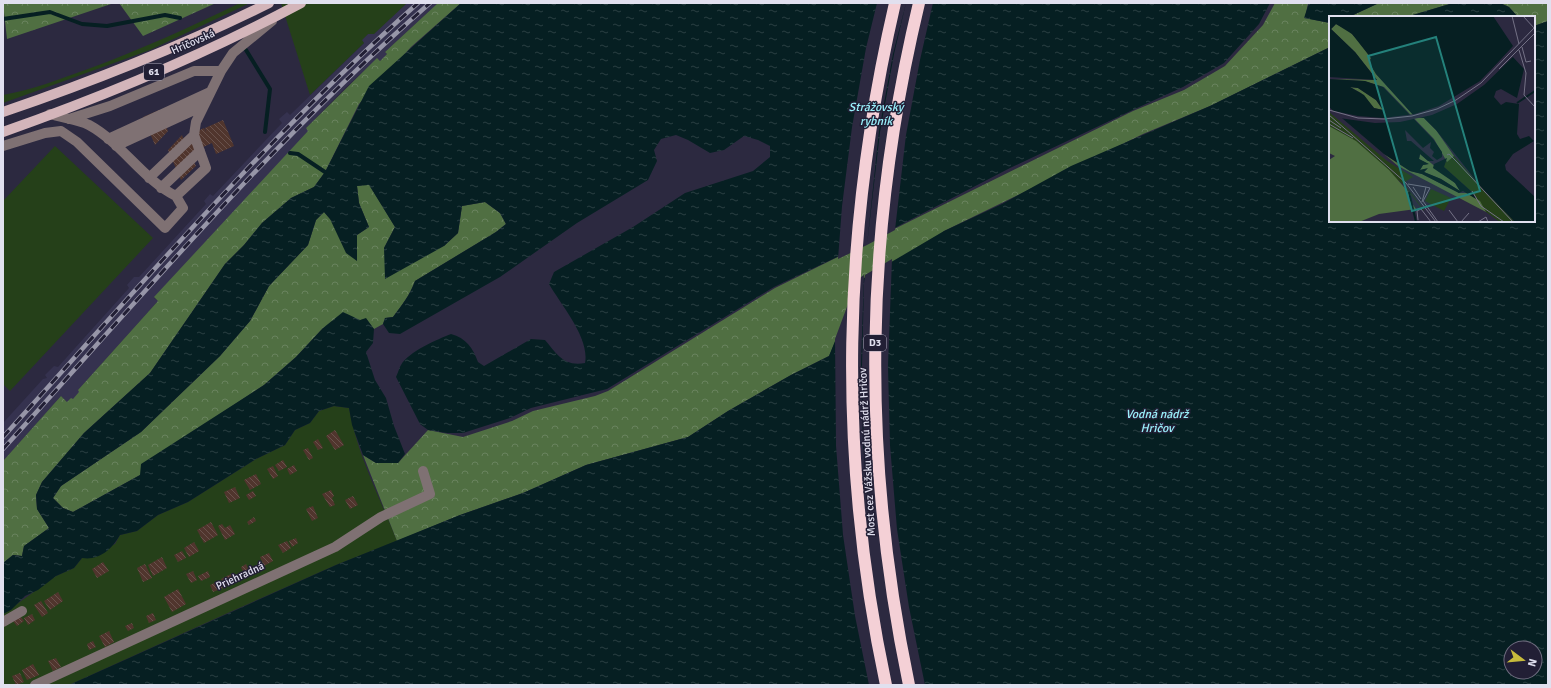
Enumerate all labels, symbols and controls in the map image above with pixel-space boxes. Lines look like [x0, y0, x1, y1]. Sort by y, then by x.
inset map [1329, 16, 1535, 222]
street label: Hričovská [169, 26, 217, 57]
road number: 61 [144, 64, 164, 80]
water label: Strážovský rybník [849, 100, 905, 129]
road number: D3 [864, 335, 886, 351]
street label: Most cez Vážsku vodnú nádrž Hričov [856, 367, 878, 537]
water label: Vodná nádrž Hričov [1126, 407, 1190, 436]
street label: Priehradná [214, 559, 267, 593]
north arrow [1503, 640, 1543, 680]
text: N [1525, 657, 1539, 668]

